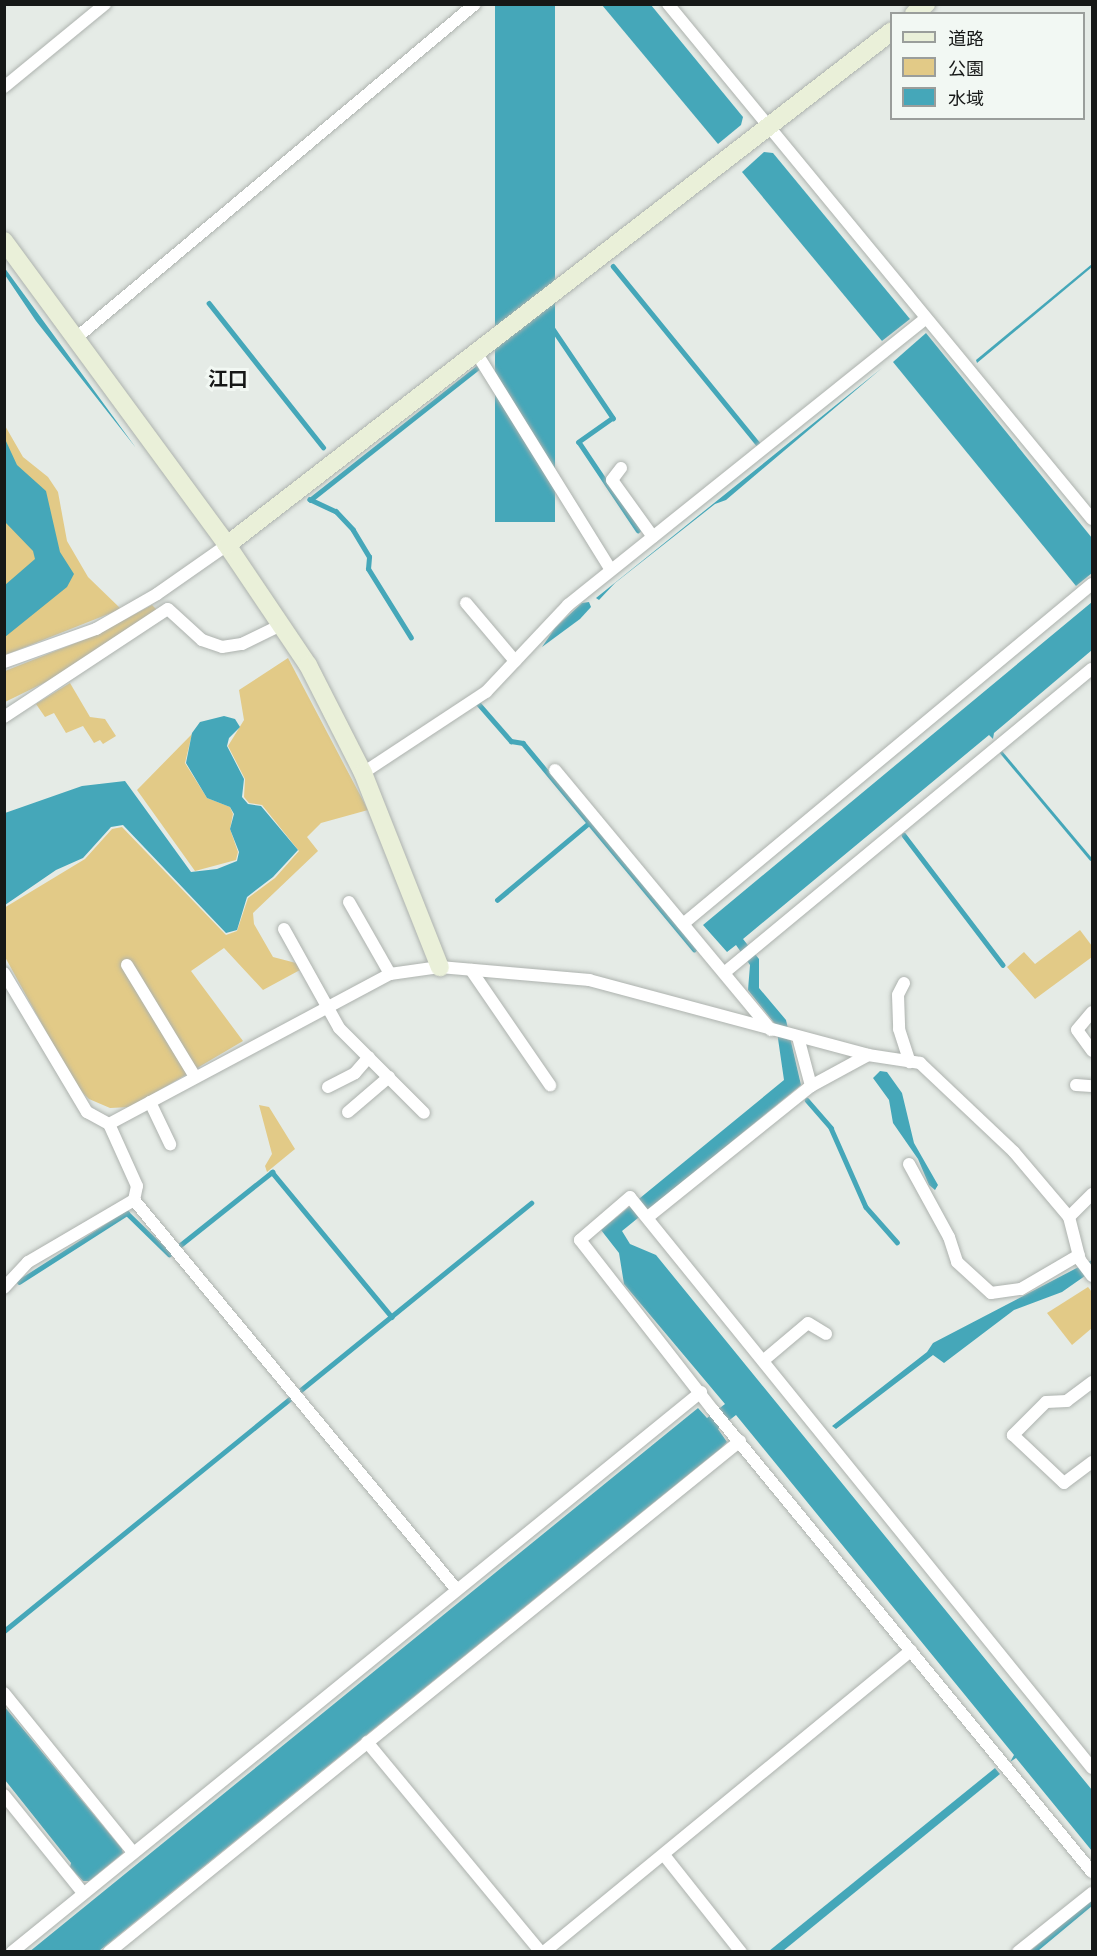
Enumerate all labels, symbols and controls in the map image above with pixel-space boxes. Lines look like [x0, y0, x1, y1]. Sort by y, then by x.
legend [890, 12, 1085, 120]
text: 道路 [948, 28, 984, 49]
text: 公園 [948, 58, 984, 79]
text: 水域 [948, 88, 984, 109]
district label: 江口 [208, 367, 248, 391]

